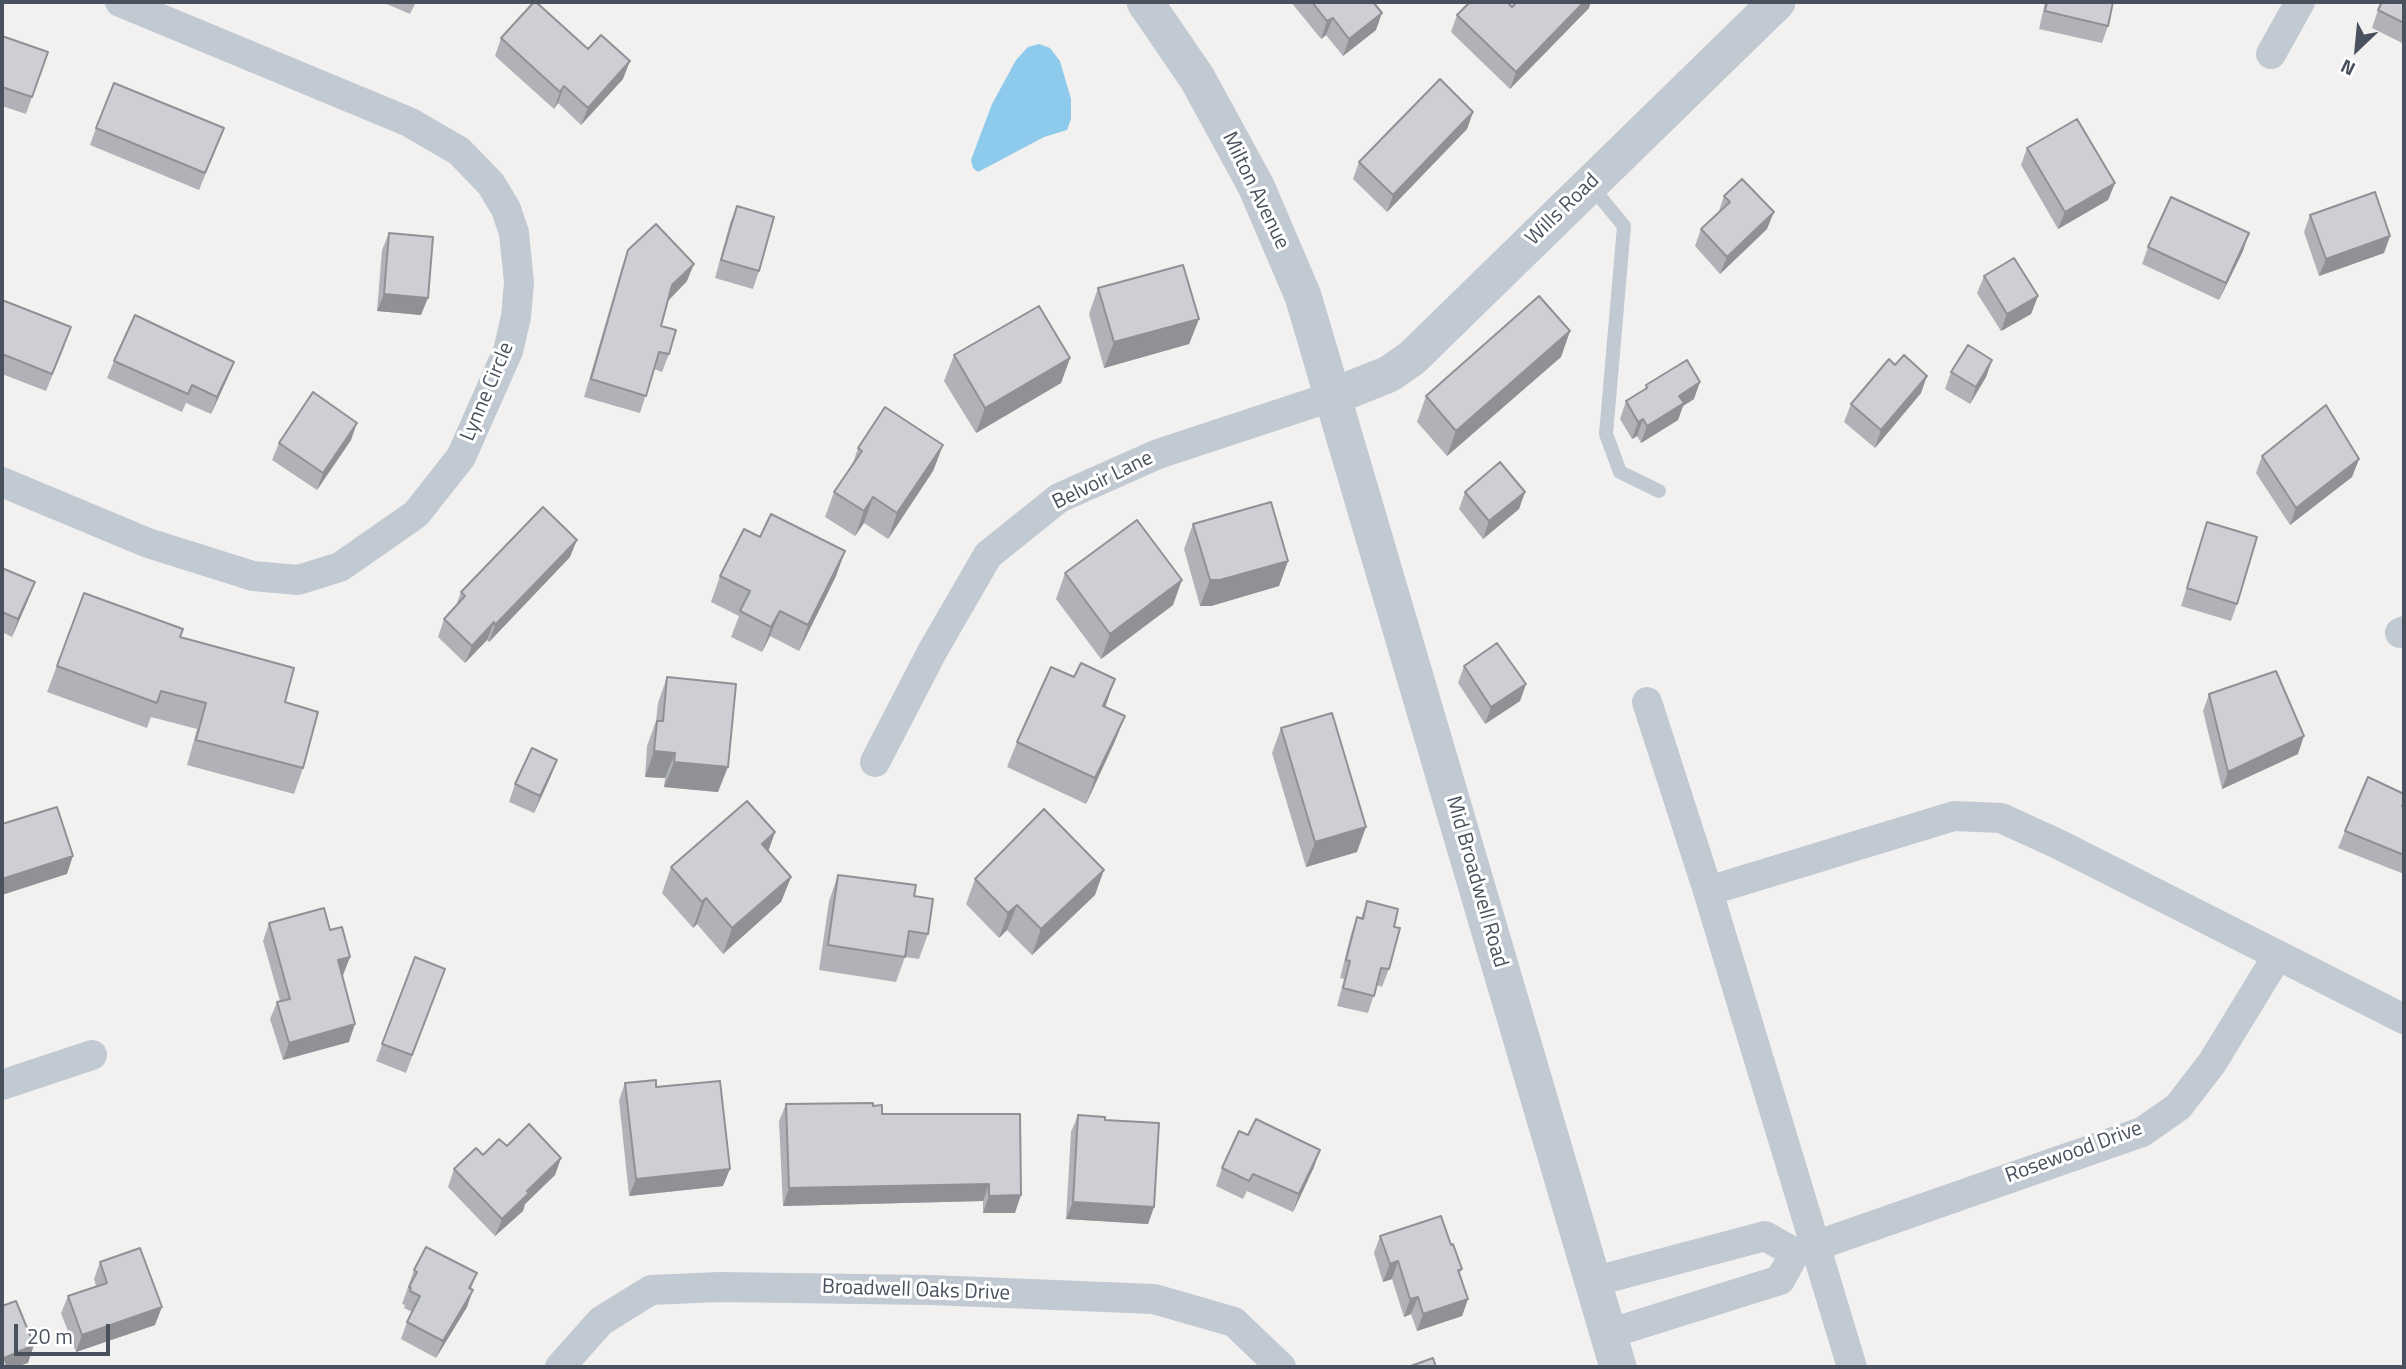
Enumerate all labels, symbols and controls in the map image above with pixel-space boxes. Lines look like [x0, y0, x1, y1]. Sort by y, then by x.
north arrow [2322, 14, 2392, 84]
text: N [2335, 52, 2360, 84]
street label: Milton Avenue [1216, 128, 1294, 254]
street label: Wills Road [1521, 169, 1605, 251]
street label: Lynne Circle [456, 339, 520, 445]
street label: Belvoir Lane [1049, 446, 1157, 516]
street label: Mid Broadwell Road [1439, 793, 1513, 971]
street label: Rosewood Drive [2002, 1117, 2146, 1189]
street label: Broadwell Oaks Drive [821, 1275, 1011, 1307]
scale bar [18, 1310, 114, 1354]
text: 20 m [27, 1320, 73, 1352]

